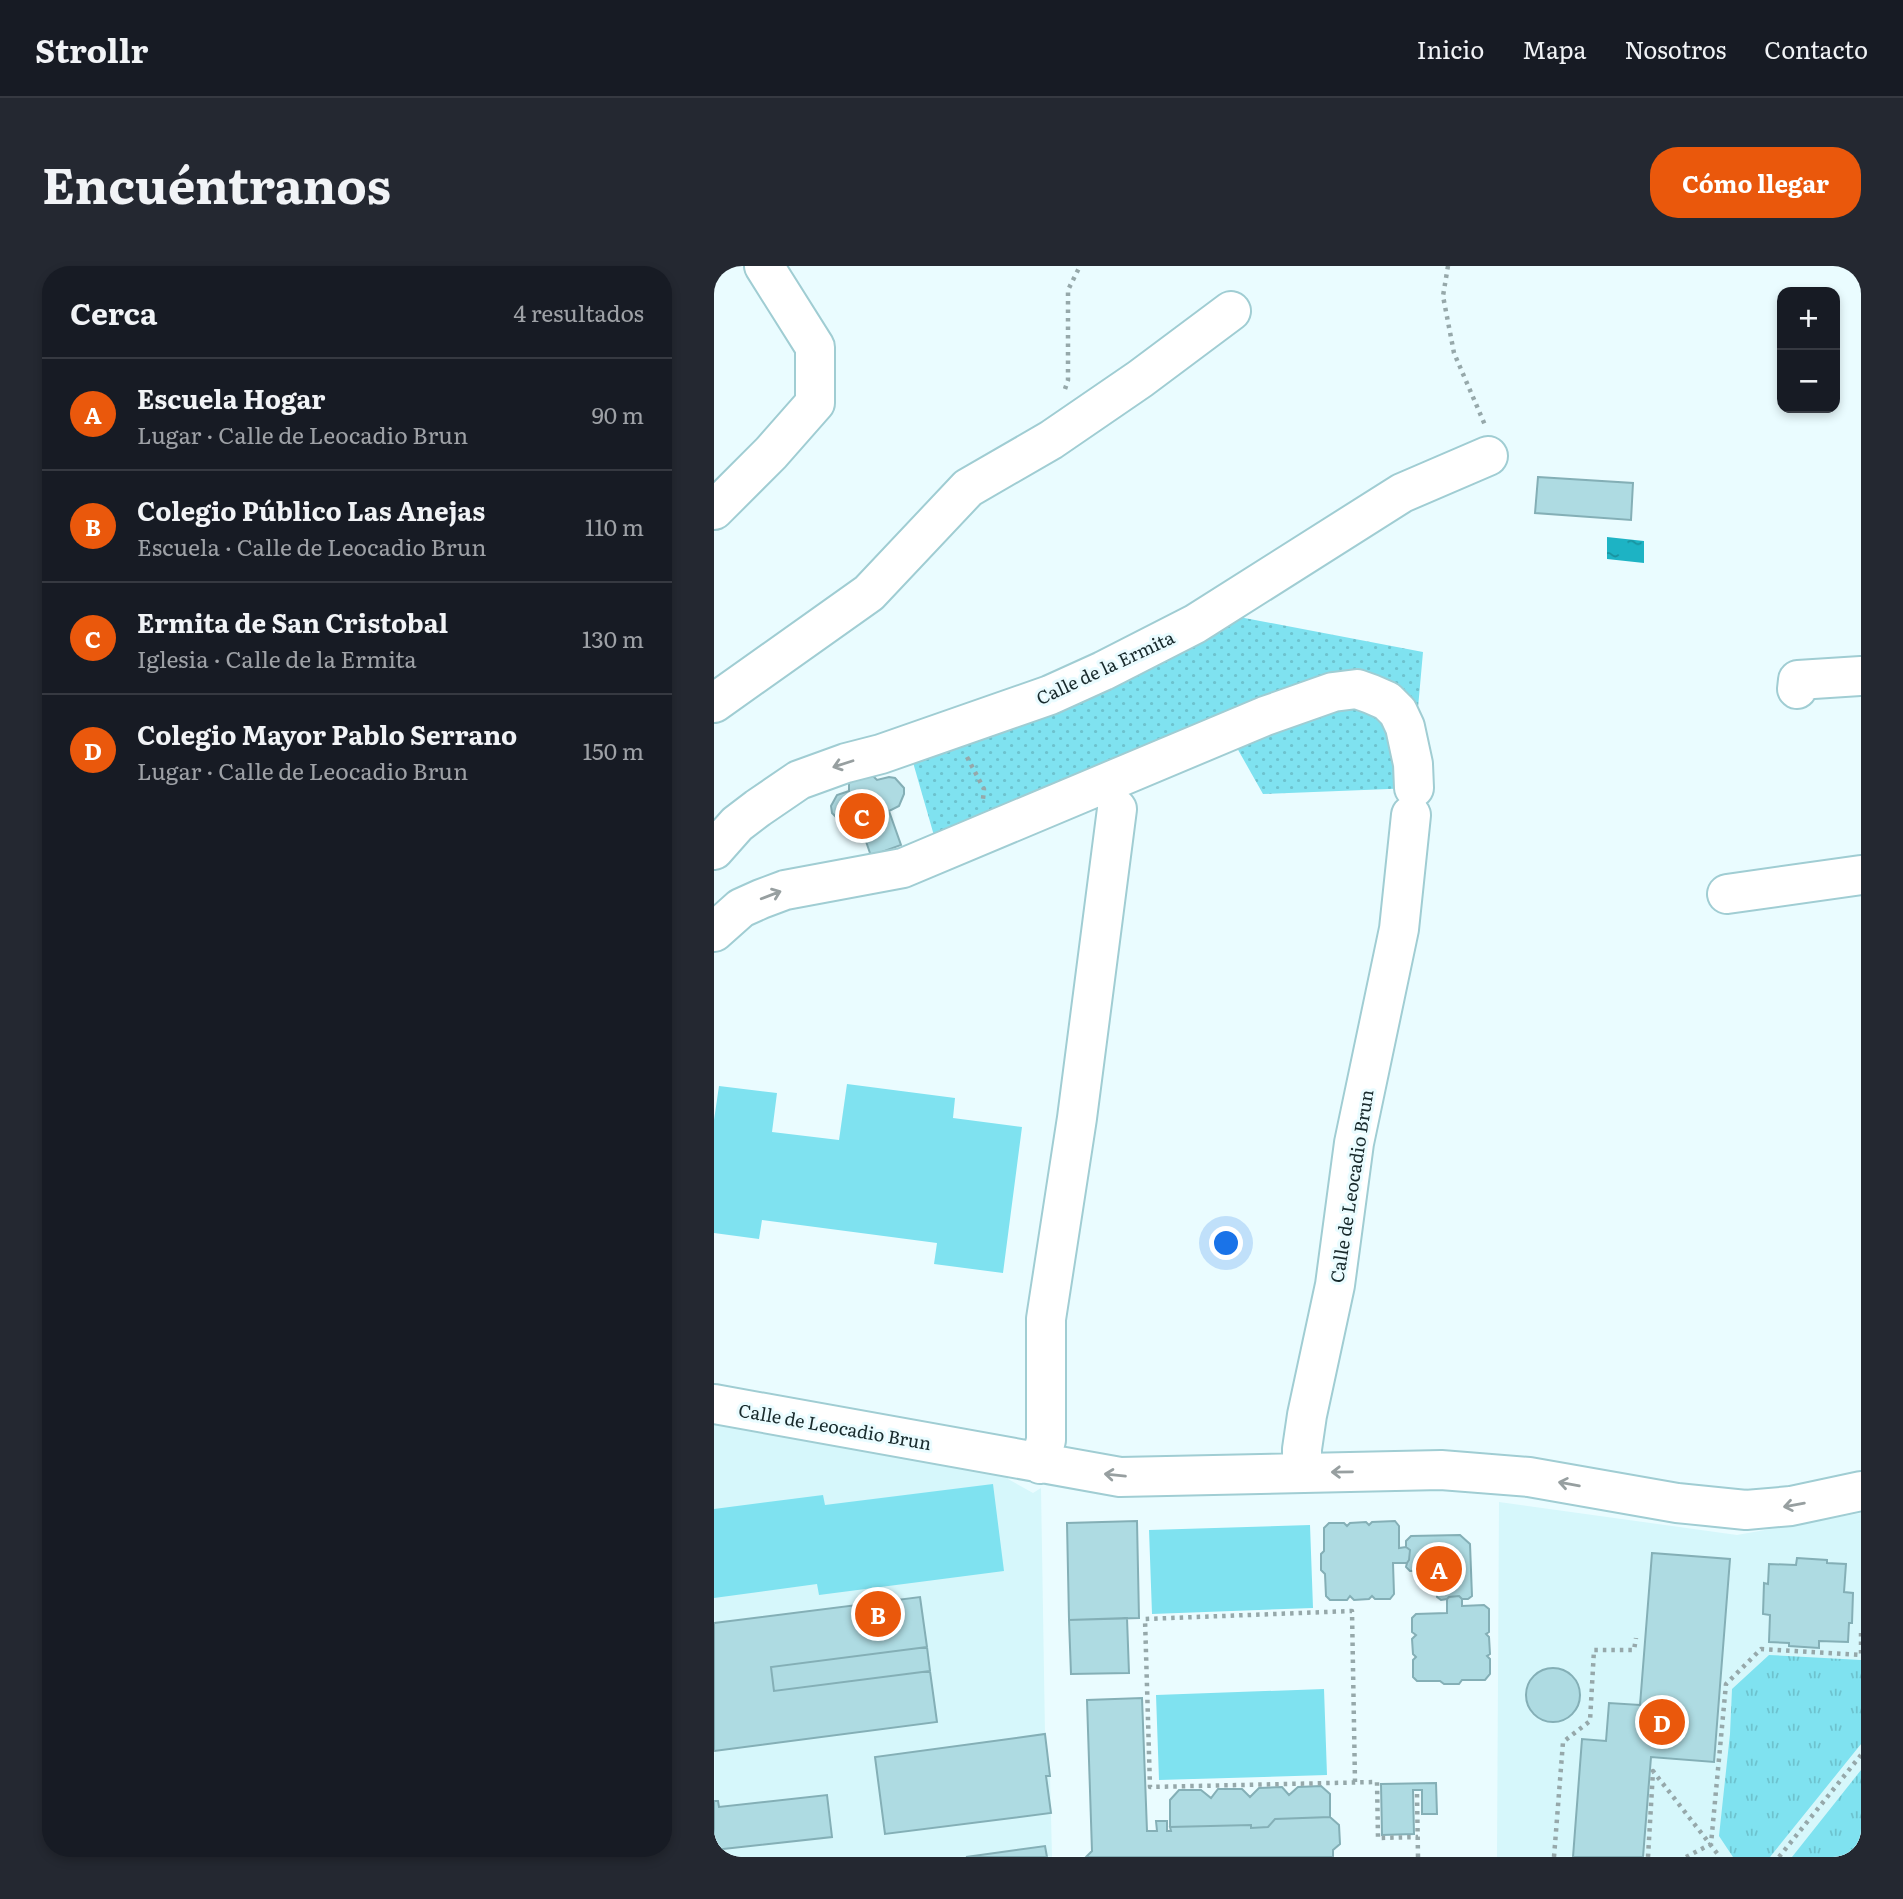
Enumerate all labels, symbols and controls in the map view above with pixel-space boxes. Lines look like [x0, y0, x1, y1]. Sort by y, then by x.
text: Strollr [35, 24, 149, 73]
text: Inicio [1417, 31, 1484, 66]
text: Mapa [1522, 31, 1586, 66]
text: Nosotros [1624, 31, 1726, 66]
text: Contacto [1764, 31, 1868, 66]
text: Encuéntranos [42, 146, 391, 219]
button: Cómo llegar [1650, 147, 1861, 218]
map controls [1777, 287, 1840, 413]
button: + [1777, 287, 1840, 350]
text: Cerca [70, 290, 157, 334]
text: 4 resultados [513, 295, 644, 329]
button: − [1777, 350, 1840, 413]
text: Escuela Hogar [137, 378, 325, 417]
text: A [84, 397, 102, 431]
text: 90 m [592, 397, 644, 431]
text: Lugar · Calle de Leocadio Brun [137, 417, 468, 451]
text: Colegio Público Las Anejas [137, 490, 485, 529]
text: B [85, 509, 101, 543]
text: 110 m [585, 509, 644, 543]
text: Escuela · Calle de Leocadio Brun [137, 529, 487, 563]
text: Ermita de San Cristobal [137, 602, 448, 641]
text: C [85, 621, 101, 655]
text: 130 m [582, 621, 644, 655]
street label: Calle de la Ermita [1031, 623, 1179, 711]
text: Iglesia · Calle de la Ermita [137, 641, 417, 675]
text: Colegio Mayor Pablo Serrano [137, 714, 517, 753]
text: D [84, 733, 102, 767]
text: 150 m [583, 733, 644, 767]
text: Lugar · Calle de Leocadio Brun [137, 753, 468, 787]
one-way arrow [832, 759, 854, 772]
pin: C [839, 790, 885, 842]
one-way arrow [759, 888, 781, 900]
street label: Calle de Leocadio Brun [1322, 1087, 1380, 1285]
your location [1209, 1226, 1243, 1260]
street label: Calle de Leocadio Brun [736, 1396, 934, 1456]
one-way arrow [1331, 1465, 1354, 1479]
one-way arrow [1104, 1469, 1127, 1482]
one-way arrow [1558, 1477, 1581, 1491]
one-way arrow [1783, 1499, 1806, 1512]
pin: A [1416, 1543, 1462, 1595]
pin: B [855, 1588, 901, 1640]
pin: D [1639, 1696, 1685, 1748]

